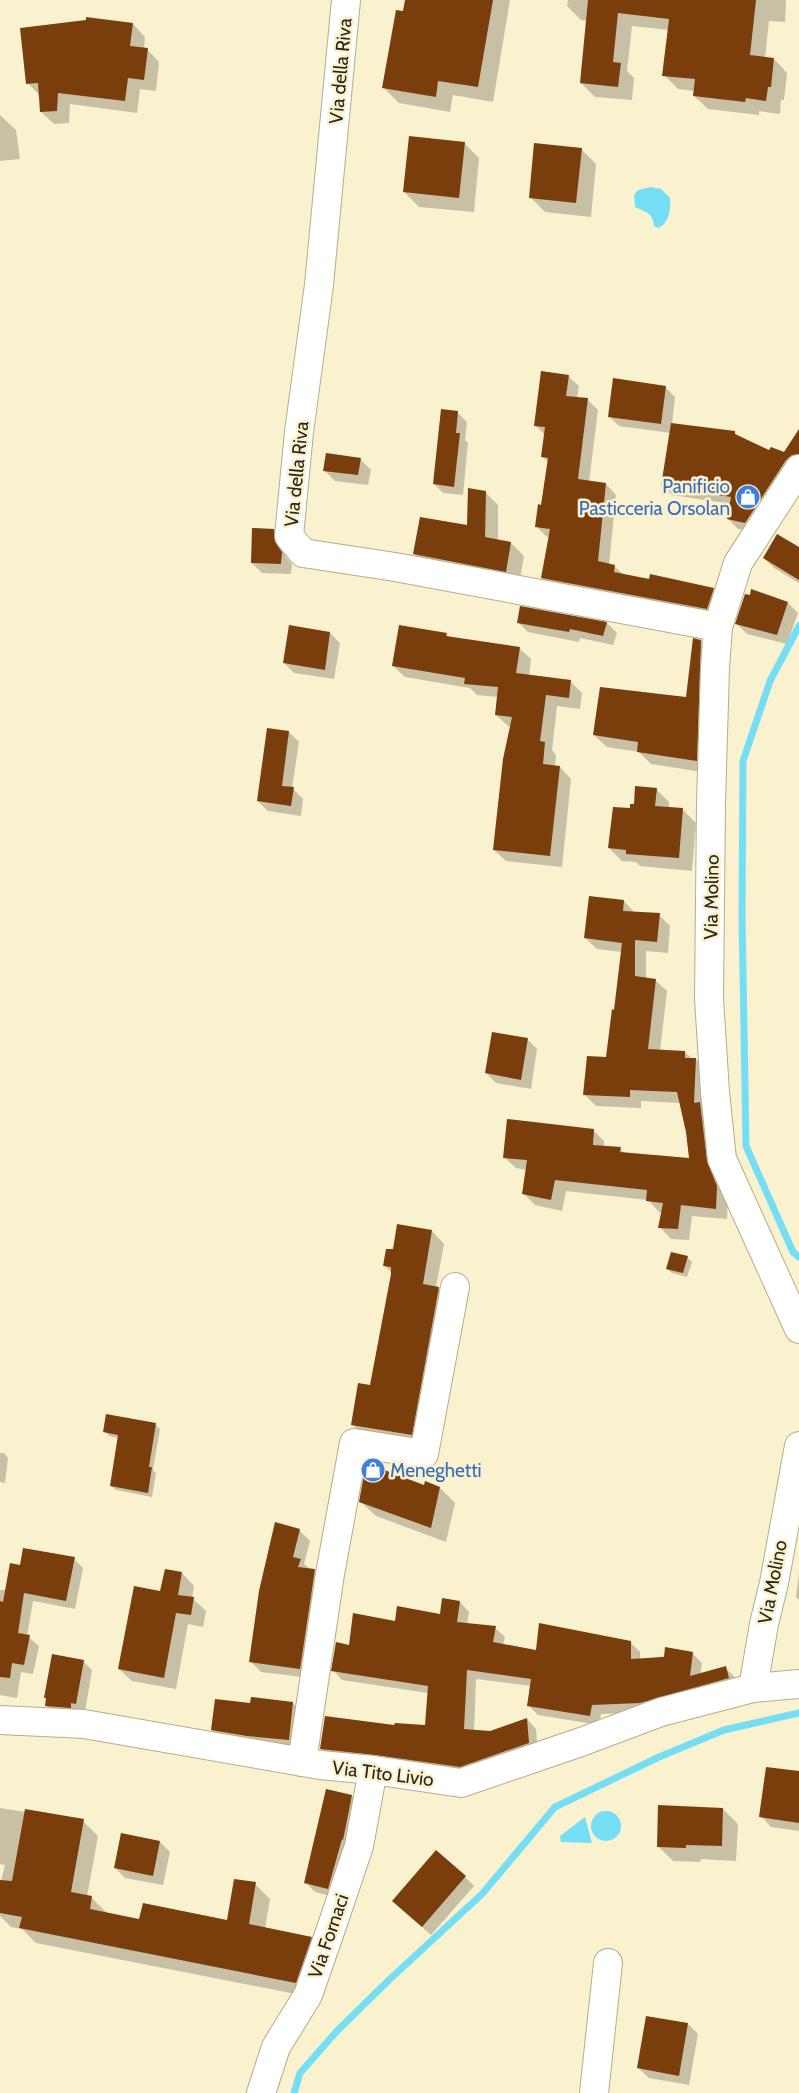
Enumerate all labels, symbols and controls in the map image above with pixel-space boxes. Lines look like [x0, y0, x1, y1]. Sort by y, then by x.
street label: Via della Riva [324, 17, 357, 125]
street label: Via della Riva [280, 420, 313, 528]
place label: Panificio Pasticceria Orsolan [579, 475, 730, 520]
shop icon: Panificio Pasticceria Orsolan [735, 484, 761, 510]
street label: Via Molino [699, 854, 724, 940]
shop icon: Meneghetti [360, 1457, 386, 1483]
place label: Meneghetti [390, 1459, 482, 1482]
street label: Via Molino [753, 1538, 792, 1626]
street label: Via Tito Livio [331, 1756, 435, 1791]
street label: Via Fornaci [303, 1891, 354, 1981]

